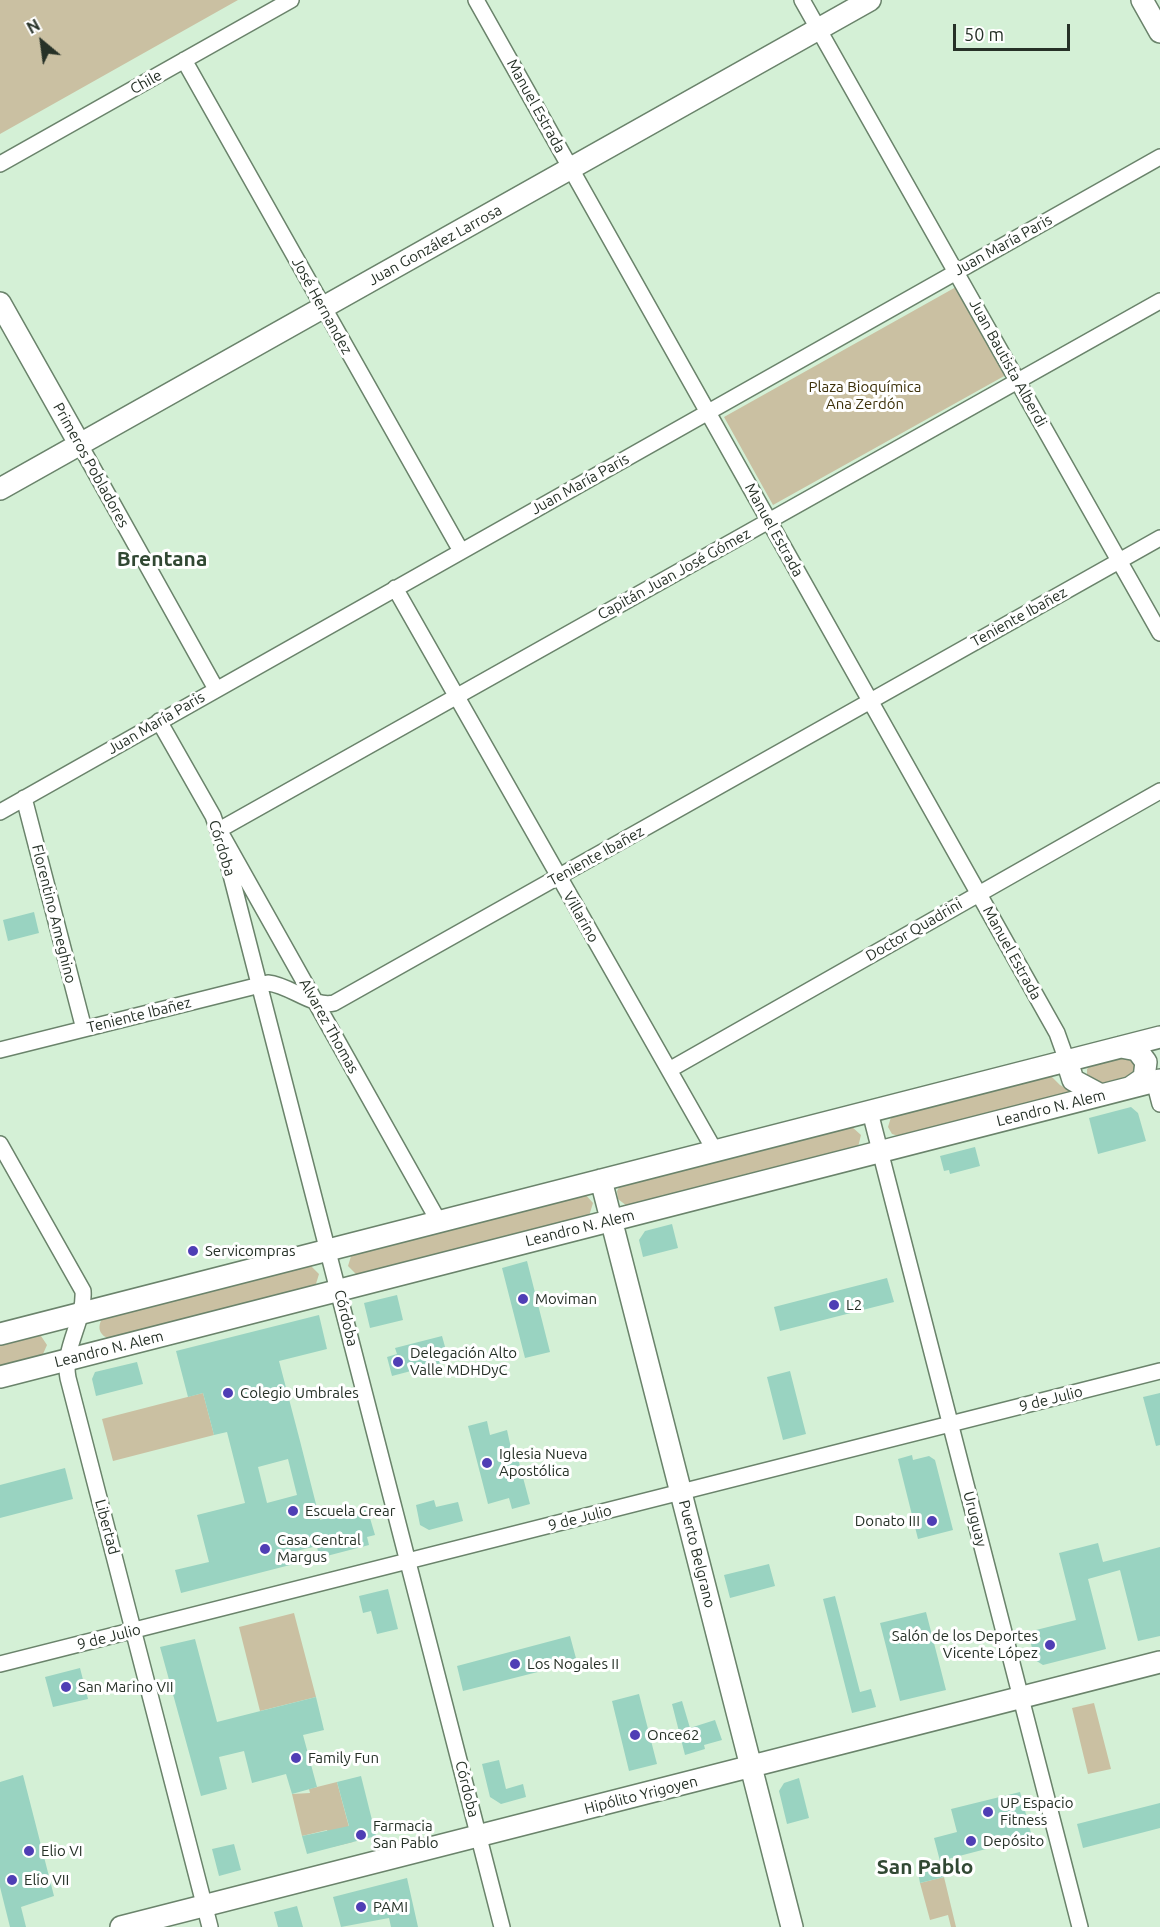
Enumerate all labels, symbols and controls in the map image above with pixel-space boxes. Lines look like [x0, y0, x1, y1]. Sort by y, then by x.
north arrow [12, 12, 72, 72]
scale bar [956, 12, 1073, 50]
text: N [24, 15, 43, 37]
text: 50 m [964, 24, 1004, 44]
street label: Manuel Estrada [503, 56, 569, 156]
street label: Chile [127, 66, 165, 98]
street label: Juan González Larrosa [365, 201, 505, 289]
street label: Juan María Paris [951, 211, 1055, 279]
street label: José Hernandez [288, 255, 356, 357]
street label: Juan Bautista Alberdi [965, 296, 1051, 430]
park label: Plaza Bioquímica Ana Zerdón [809, 378, 921, 413]
street label: Primeros Pobladores [49, 399, 133, 531]
street label: Juan María Paris [528, 450, 632, 518]
street label: Manuel Estrada [741, 480, 807, 580]
street label: Capitán Juan José Gómez [595, 524, 753, 624]
district label: Brentana [117, 546, 207, 572]
street label: Teniente Ibañez [968, 583, 1070, 651]
street label: Juan María Paris [104, 688, 208, 758]
street label: Córdoba [205, 818, 239, 878]
street label: Teniente Ibañez [545, 822, 647, 890]
street label: Florentino Ameghino [28, 843, 80, 985]
street label: Villarino [559, 888, 603, 946]
street label: Doctor Quadrini [863, 895, 965, 965]
street label: Manuel Estrada [979, 903, 1045, 1003]
street label: Alvarez Thomas [295, 975, 363, 1077]
street label: Teniente Ibañez [85, 993, 193, 1037]
street label: Leandro N. Alem [995, 1086, 1107, 1130]
street label: Leandro N. Alem [524, 1206, 636, 1250]
place label: Servicompras [205, 1242, 295, 1260]
marker: Servicompras [186, 1244, 200, 1258]
street label: Córdoba [330, 1288, 362, 1348]
place label: Moviman [535, 1290, 597, 1308]
marker: Moviman [516, 1292, 530, 1306]
place label: L2 [846, 1296, 862, 1314]
marker: L2 [827, 1298, 841, 1312]
street label: Leandro N. Alem [53, 1327, 165, 1371]
place label: Delegación Alto Valle MDHDyC [410, 1344, 517, 1379]
marker: Delegación Alto Valle MDHDyC [391, 1355, 405, 1369]
street label: 9 de Julio [1017, 1382, 1085, 1416]
place label: Colegio Umbrales [240, 1384, 359, 1402]
marker: Colegio Umbrales [221, 1386, 235, 1400]
place label: Iglesia Nueva Apostólica [499, 1445, 588, 1480]
marker: Iglesia Nueva Apostólica [480, 1456, 494, 1470]
street label: Uruguay [959, 1489, 991, 1549]
street label: Libertad [91, 1497, 123, 1557]
street label: Puerto Belgrano [675, 1498, 719, 1610]
street label: 9 de Julio [546, 1501, 614, 1535]
place label: Escuela Crear [305, 1502, 395, 1520]
marker: Escuela Crear [286, 1504, 300, 1518]
place label: Donato III [855, 1512, 920, 1530]
marker: Donato III [925, 1514, 939, 1528]
place label: Casa Central Margus [277, 1531, 361, 1566]
marker: Casa Central Margus [258, 1542, 272, 1556]
street label: 9 de Julio [75, 1620, 143, 1654]
place label: Salón de los Deportes Vicente López [892, 1627, 1038, 1662]
marker: Salón de los Deportes Vicente López [1043, 1638, 1057, 1652]
place label: Los Nogales II [527, 1655, 619, 1673]
marker: Los Nogales II [508, 1657, 522, 1671]
place label: San Marino VII [78, 1678, 174, 1696]
marker: San Marino VII [59, 1680, 73, 1694]
place label: Once62 [647, 1726, 699, 1744]
marker: Once62 [628, 1728, 642, 1742]
place label: Family Fun [308, 1749, 379, 1767]
marker: Family Fun [289, 1751, 303, 1765]
street label: Córdoba [451, 1759, 483, 1819]
street label: Hipólito Yrigoyen [582, 1772, 700, 1818]
place label: UP Espacio Fitness [1000, 1794, 1073, 1829]
marker: UP Espacio Fitness [981, 1805, 995, 1819]
place label: Farmacia San Pablo [373, 1817, 439, 1852]
marker: Farmacia San Pablo [354, 1828, 368, 1842]
place label: Depósito [983, 1832, 1044, 1850]
marker: Depósito [964, 1834, 978, 1848]
place label: Elio VI [41, 1842, 83, 1860]
marker: Elio VI [22, 1844, 36, 1858]
district label: San Pablo [877, 1854, 973, 1880]
place label: Elio VII [24, 1871, 69, 1889]
marker: Elio VII [5, 1873, 19, 1887]
place label: PAMI [373, 1898, 408, 1916]
marker: PAMI [354, 1900, 368, 1914]

